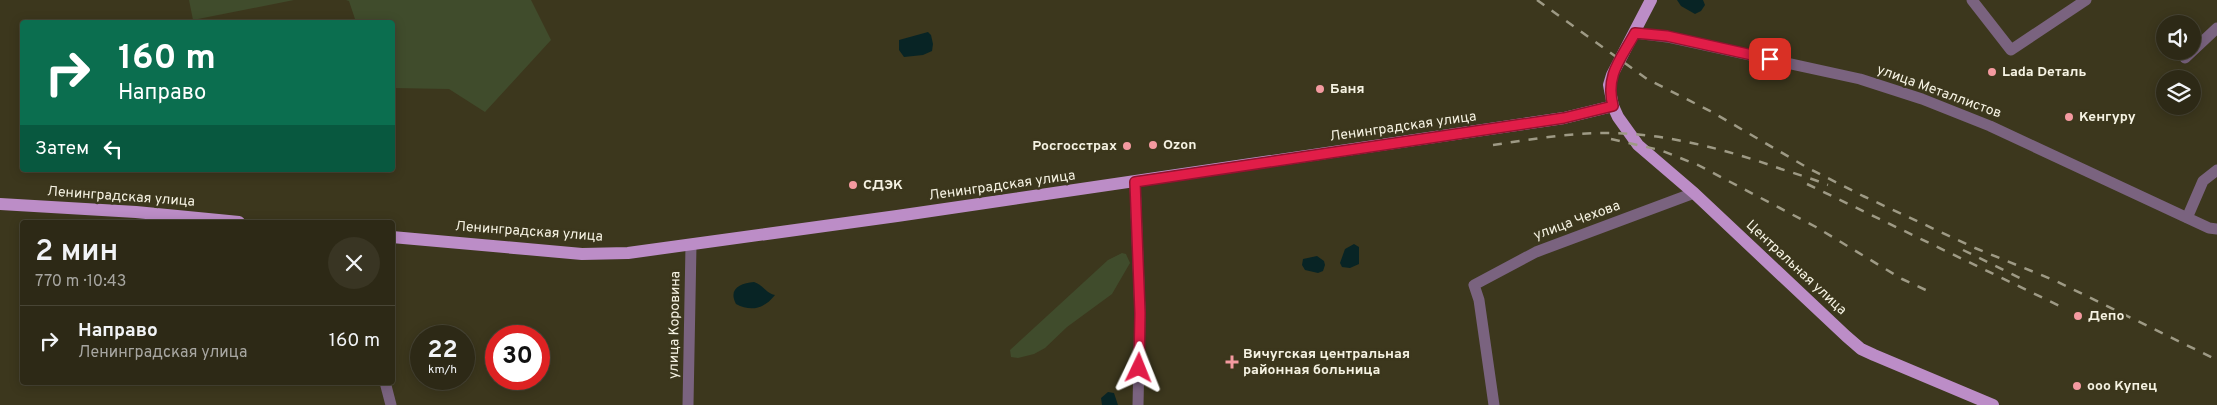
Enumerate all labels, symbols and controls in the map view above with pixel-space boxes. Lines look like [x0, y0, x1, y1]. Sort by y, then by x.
map controls [2156, 15, 2201, 115]
button: sound [2156, 15, 2201, 60]
text: 160 m [118, 37, 216, 81]
pin [1749, 38, 1791, 80]
icon: right [35, 40, 100, 105]
icon: arrive [1756, 45, 1784, 73]
street label: улица Металлистов [1874, 62, 2004, 122]
place label: Lada Dеталь [2002, 64, 2086, 81]
marker: Lada Dеталь [1986, 66, 1998, 78]
button: layers [2156, 70, 2201, 115]
text: Направо [118, 80, 206, 107]
place label: Баня [1330, 81, 1365, 98]
marker: Баня [1314, 83, 1326, 95]
street label: Ленинградская улица [1328, 108, 1478, 146]
place label: Кенгуру [2079, 109, 2136, 126]
marker: Кенгуру [2063, 111, 2075, 123]
icon: left [99, 135, 127, 163]
text: Затем [35, 137, 89, 161]
place label: Ozon [1163, 137, 1196, 154]
place label: Росгосстрах [1032, 138, 1117, 155]
marker: Ozon [1147, 139, 1159, 151]
marker: Росгосстрах [1121, 140, 1133, 152]
street label: Ленинградская улица [927, 167, 1077, 205]
place label: СДЭК [863, 177, 903, 194]
marker: СДЭК [847, 179, 859, 191]
street label: Ленинградская улица [47, 183, 195, 211]
street label: улица Чехова [1531, 197, 1623, 245]
street label: Центральная улица [1742, 217, 1850, 319]
street label: Ленинградская улица [455, 218, 603, 246]
text: 2 мин [35, 234, 118, 271]
button: close [328, 237, 380, 289]
street label: улица Коровина [666, 271, 684, 379]
text: 770 m · 10:43 [35, 272, 126, 292]
place label: Депо [2088, 308, 2125, 325]
marker: Депо [2072, 310, 2084, 322]
text: Направо [78, 319, 158, 343]
speed limit sign: 30 [485, 325, 550, 390]
icon: right [35, 327, 63, 355]
text: 160 m [329, 329, 380, 353]
text: 22 [427, 335, 458, 367]
position arrow [1112, 341, 1164, 393]
text: Ленинградская улица [78, 343, 247, 363]
place label: Вичугская центральная районная больница [1243, 346, 1410, 379]
marker: Вичугская центральная районная больница [1225, 355, 1239, 369]
text: km/h [428, 362, 457, 378]
place label: ооо Купец [2087, 378, 2157, 395]
marker: ооо Купец [2071, 380, 2083, 392]

